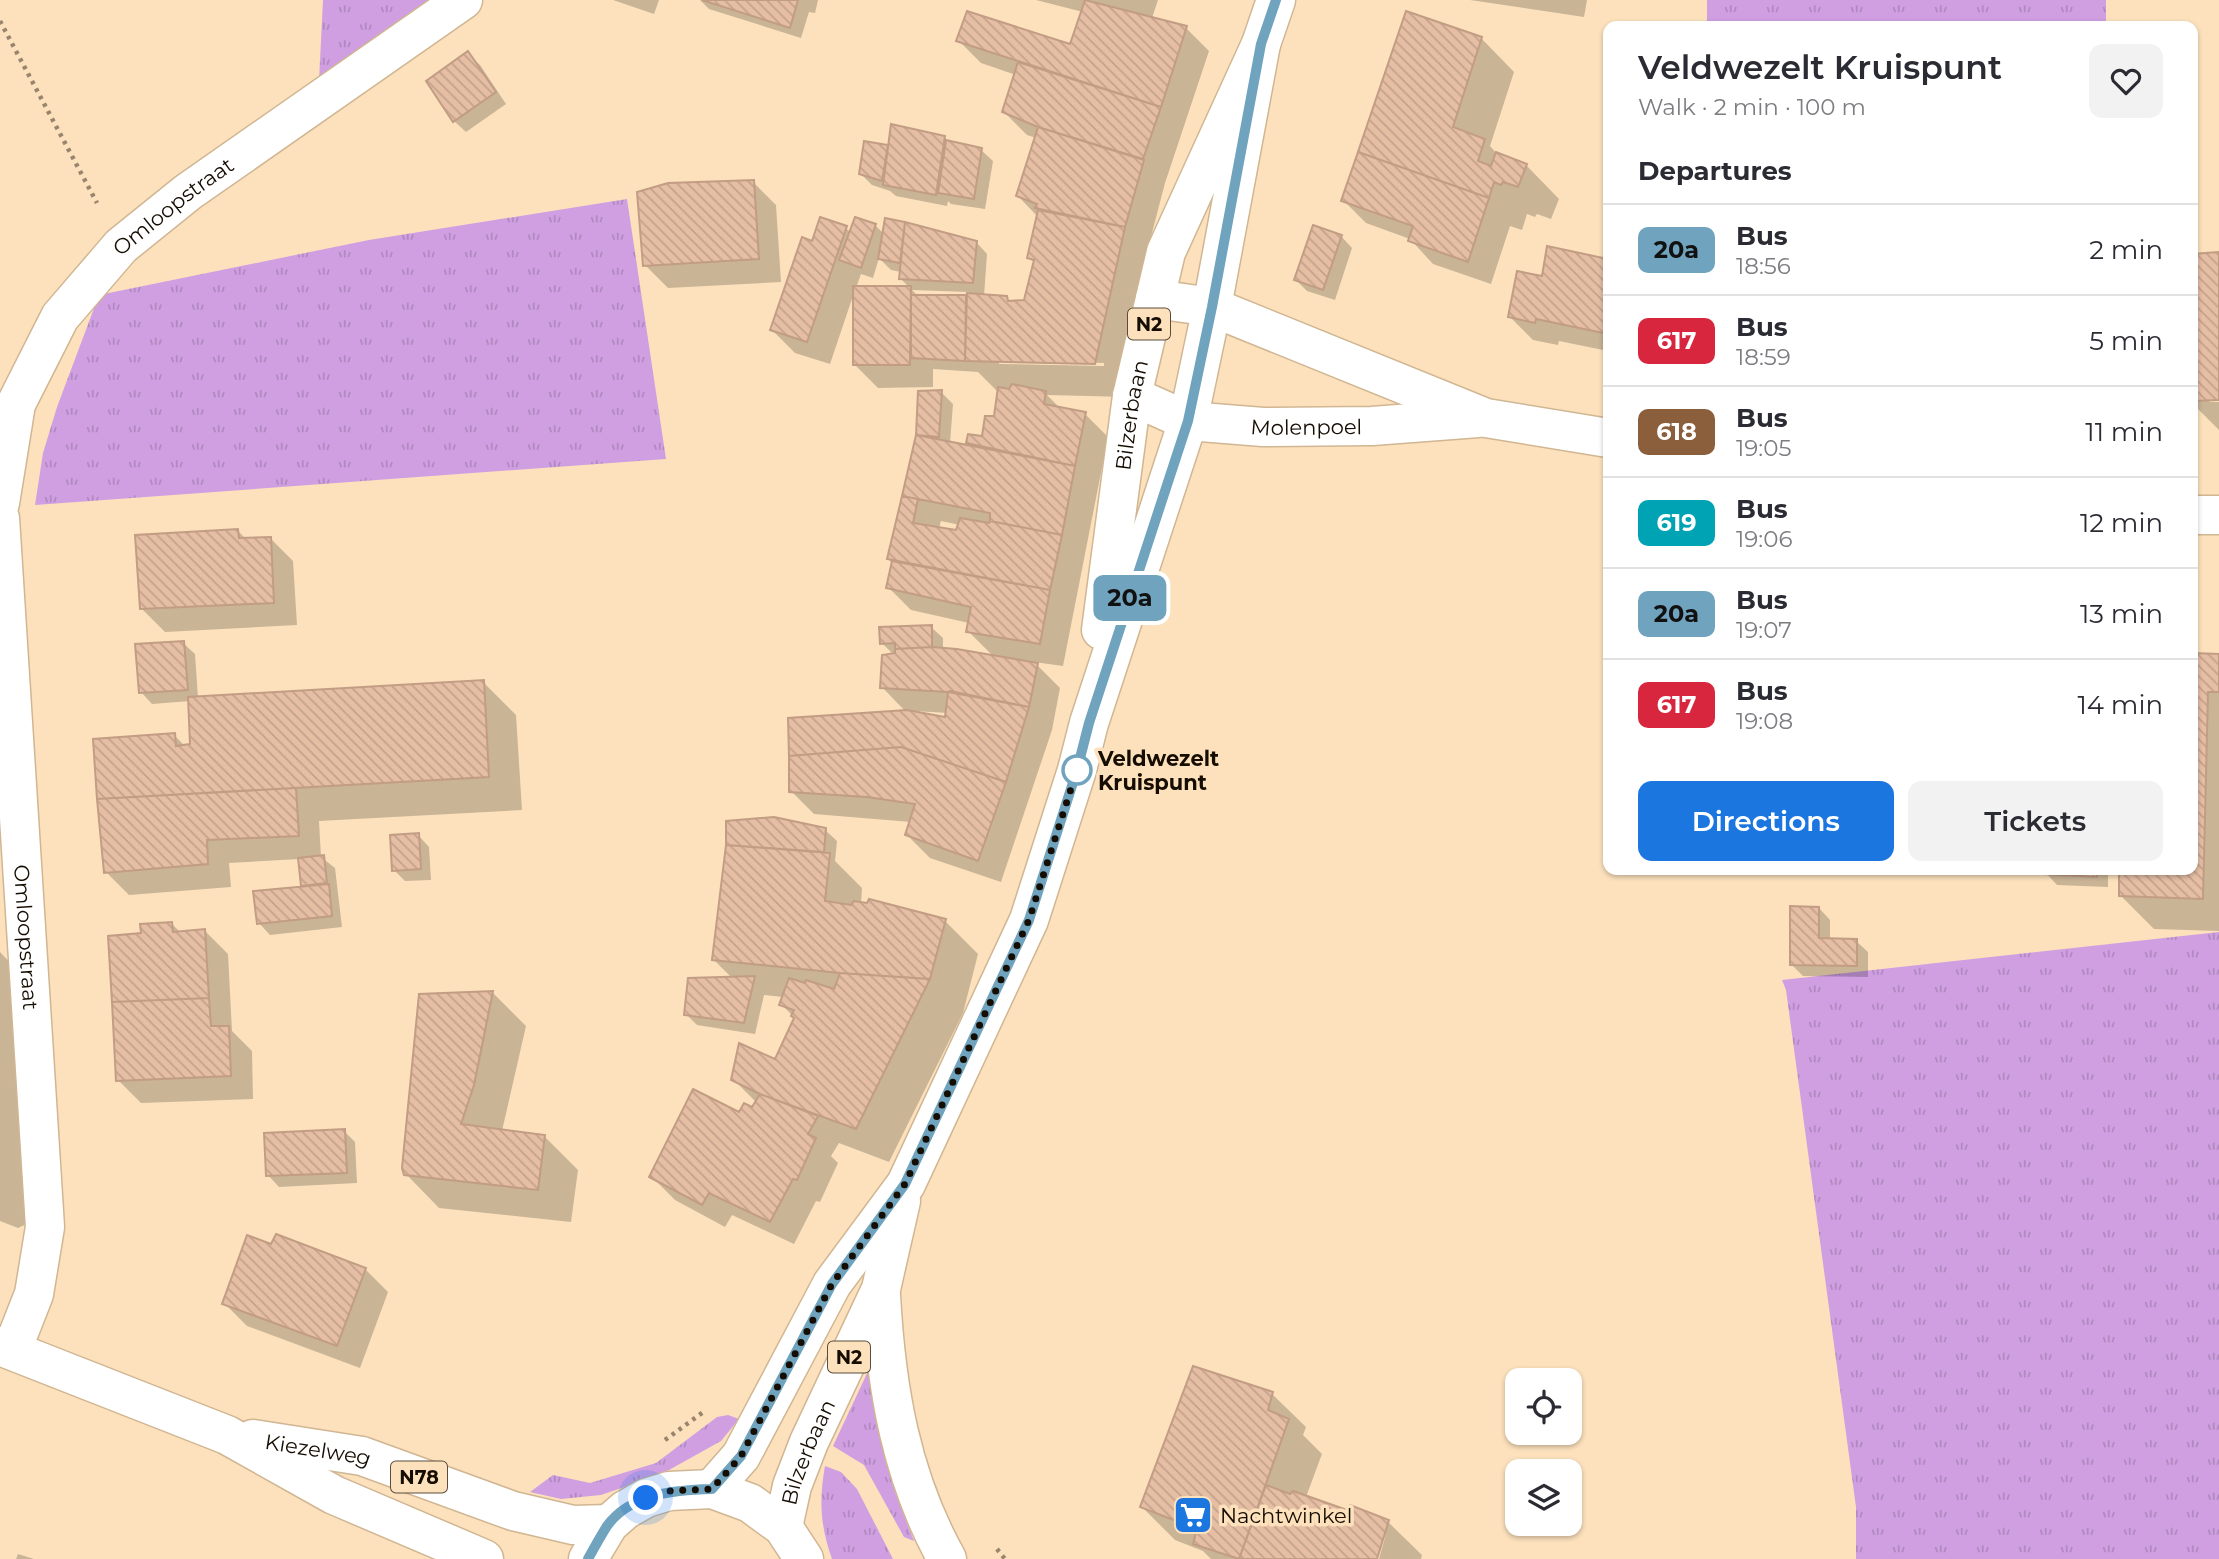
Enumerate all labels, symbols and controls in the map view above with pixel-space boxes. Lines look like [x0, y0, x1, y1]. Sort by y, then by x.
button: heart [2089, 44, 2163, 118]
text: Veldwezelt Kruispunt [1638, 47, 2002, 87]
text: Walk · 2 min · 100 m [1638, 93, 1866, 121]
street label: Omloopstraat [107, 152, 238, 260]
text: Departures [1638, 155, 1792, 187]
text: Bus [1736, 220, 1788, 252]
text: 2 min [2089, 234, 2163, 266]
text: 20a [1654, 235, 1699, 264]
text: 18:56 [1736, 252, 1791, 280]
road number: N2 [1128, 308, 1170, 340]
text: Bus [1736, 311, 1788, 343]
text: 5 min [2089, 325, 2163, 357]
text: 617 [1657, 326, 1696, 355]
text: 18:59 [1736, 343, 1791, 371]
street label: Bilzerbaan [1110, 357, 1153, 472]
text: Bus [1736, 402, 1788, 434]
street label: Molenpoel [1250, 414, 1362, 440]
text: 11 min [2085, 416, 2163, 448]
text: 618 [1656, 417, 1697, 446]
text: 19:05 [1736, 434, 1791, 462]
text: Bus [1736, 493, 1788, 525]
text: 12 min [2080, 507, 2163, 539]
text: 619 [1657, 508, 1696, 537]
text: 19:06 [1736, 525, 1792, 553]
line badge: 20a [1090, 575, 1170, 621]
text: 20a [1107, 583, 1153, 612]
text: Bus [1736, 584, 1788, 616]
text: 13 min [2080, 598, 2163, 630]
text: 20a [1654, 599, 1699, 628]
text: 19:07 [1736, 616, 1792, 644]
text: Bus [1736, 675, 1788, 707]
text: 14 min [2077, 689, 2163, 721]
text: 617 [1657, 690, 1696, 719]
text: 19:08 [1736, 707, 1793, 735]
place label: Veldwezelt Kruispunt [1097, 746, 1219, 795]
marker: Veldwezelt Kruispunt [1062, 755, 1092, 785]
button: Directions [1638, 781, 1894, 861]
button: Tickets [1908, 781, 2163, 861]
street label: Omloopstraat [10, 864, 44, 1011]
road number: N2 [828, 1342, 870, 1372]
map controls [1505, 1368, 1582, 1536]
button: locate [1505, 1368, 1582, 1445]
street label: Bilzerbaan [776, 1395, 840, 1507]
street label: Kiezelweg [263, 1429, 375, 1471]
button: layers [1505, 1459, 1582, 1536]
road number: N78 [391, 1462, 447, 1492]
your location [628, 1480, 663, 1515]
supermarket icon: Nachtwinkel [1172, 1494, 1214, 1536]
place label: Nachtwinkel [1220, 1503, 1352, 1528]

